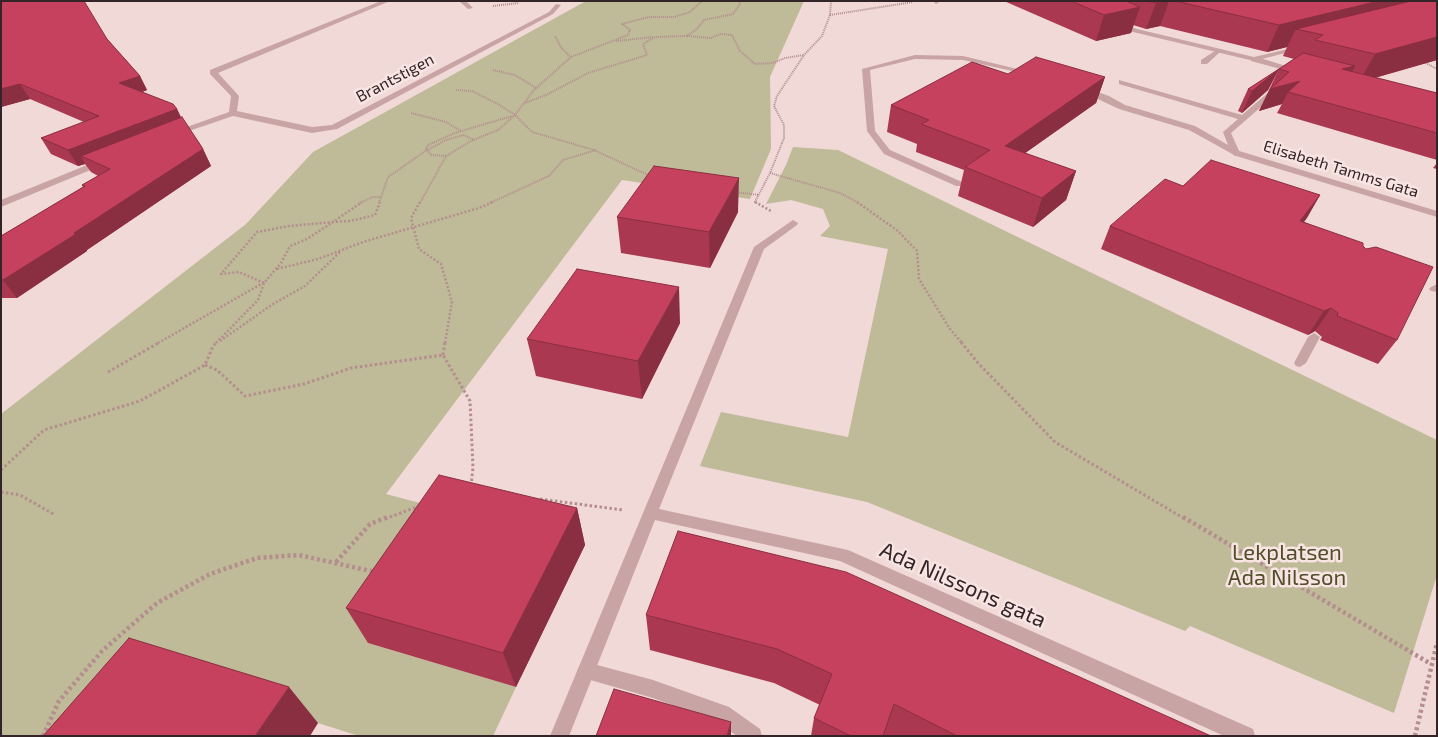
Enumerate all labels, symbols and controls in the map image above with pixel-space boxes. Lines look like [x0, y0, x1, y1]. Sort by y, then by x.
street label: Brantstigen [353, 49, 437, 107]
street label: Elisabeth Tamms Gata [1261, 136, 1421, 202]
street label: Ada Nilssons gata [876, 536, 1050, 634]
park label: Lekplatsen Ada Nilsson [1228, 540, 1346, 592]

